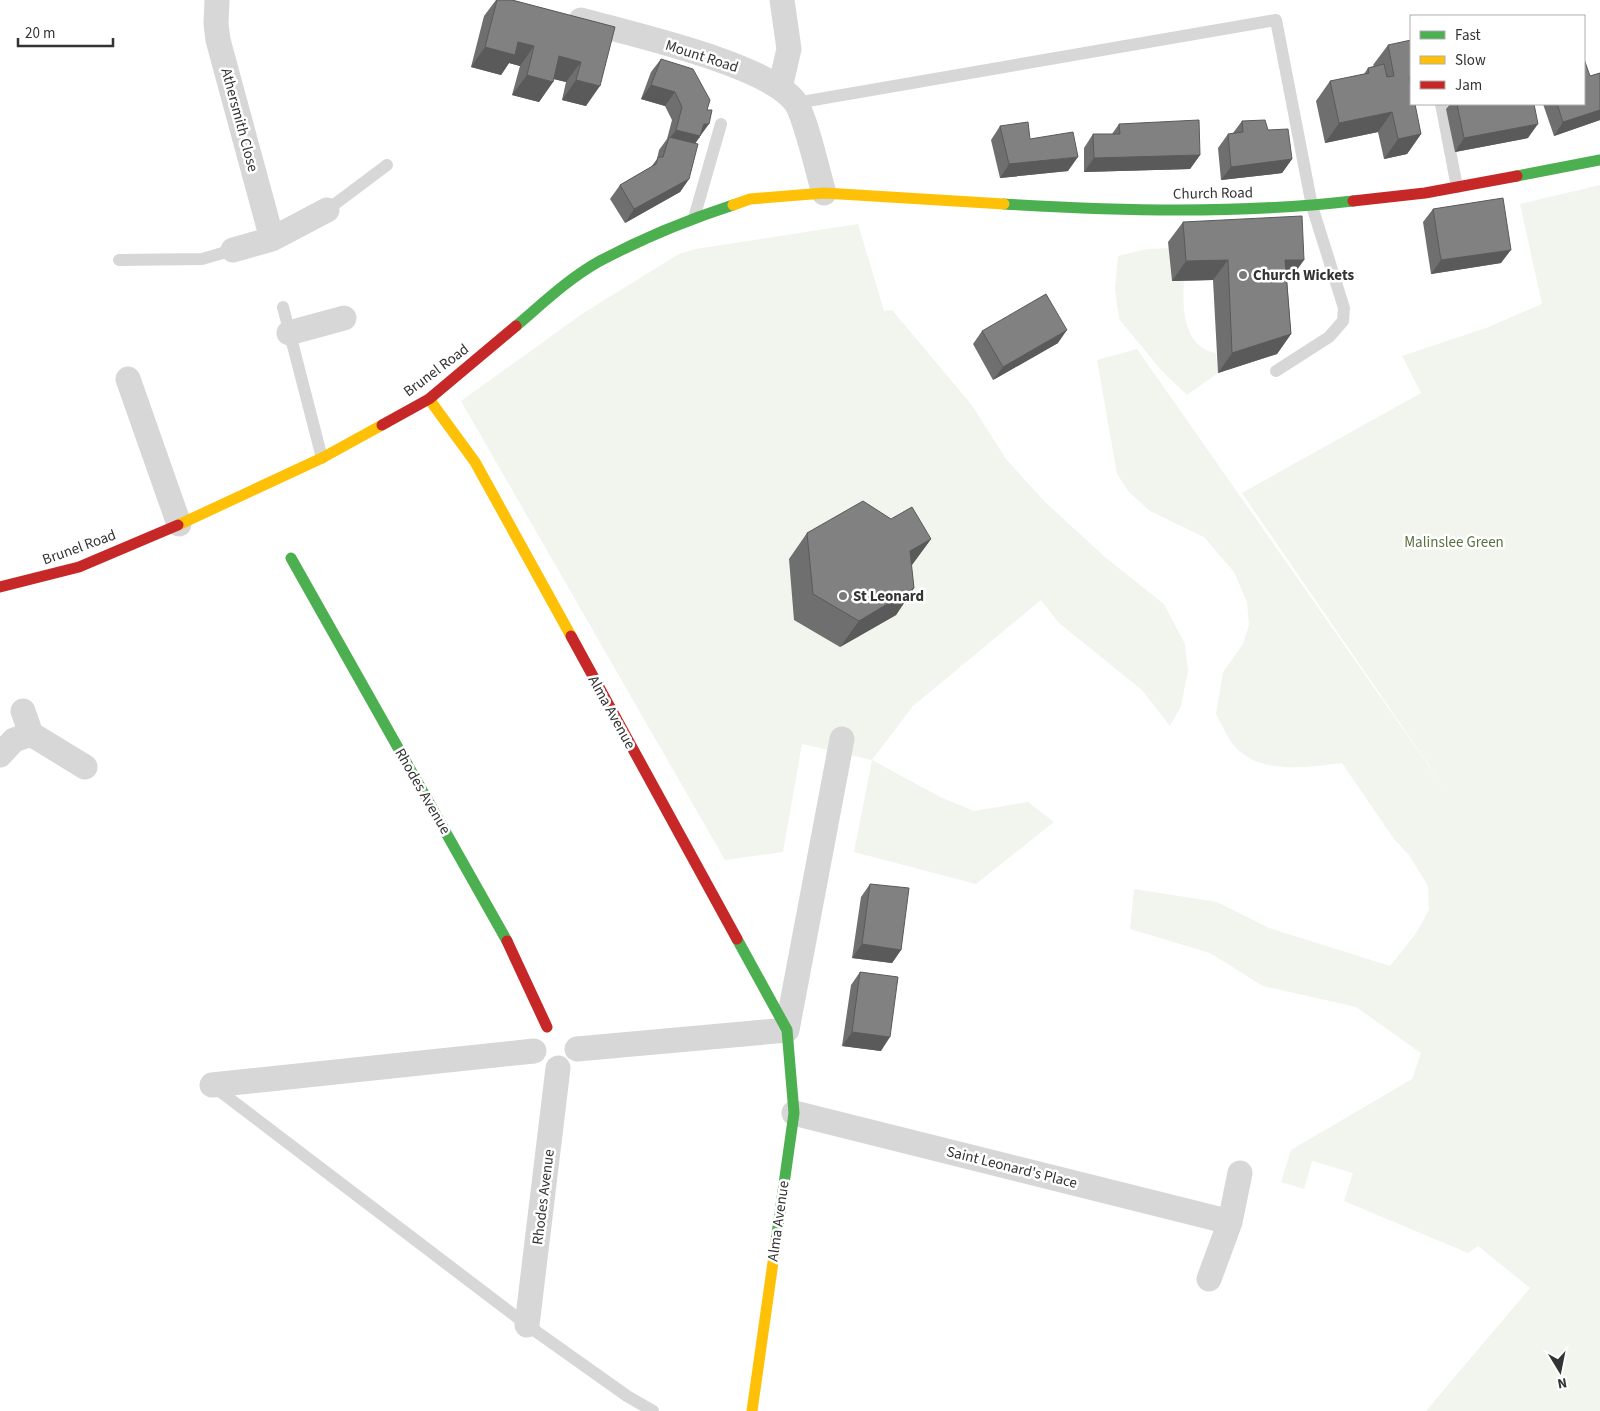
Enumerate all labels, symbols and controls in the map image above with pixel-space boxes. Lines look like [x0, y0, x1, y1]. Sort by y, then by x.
scale bar [18, 15, 112, 47]
legend [1410, 15, 1585, 105]
text: 20 m [25, 23, 55, 44]
text: Fast [1455, 25, 1481, 46]
street label: Mount Road [663, 35, 741, 78]
text: Slow [1455, 50, 1486, 71]
street label: Athersmith Close [216, 66, 263, 174]
text: Jam [1455, 75, 1482, 96]
street label: Church Road [1173, 182, 1253, 205]
place label: Church Wickets [1253, 265, 1355, 286]
marker: Church Wickets [1237, 269, 1249, 281]
street label: Brunel Road [399, 339, 473, 402]
street label: Brunel Road [39, 524, 119, 570]
park label: Malinslee Green [1404, 532, 1504, 553]
place label: St Leonard [853, 586, 924, 607]
marker: St Leonard [837, 590, 849, 602]
street label: Alma Avenue [583, 672, 640, 753]
street label: Rhodes Avenue [389, 744, 456, 838]
street label: Saint Leonard's Place [944, 1141, 1079, 1194]
street label: Rhodes Avenue [527, 1148, 560, 1246]
street label: Alma Avenue [762, 1179, 795, 1263]
north arrow [1535, 1346, 1585, 1396]
text: N [1556, 1372, 1568, 1393]

